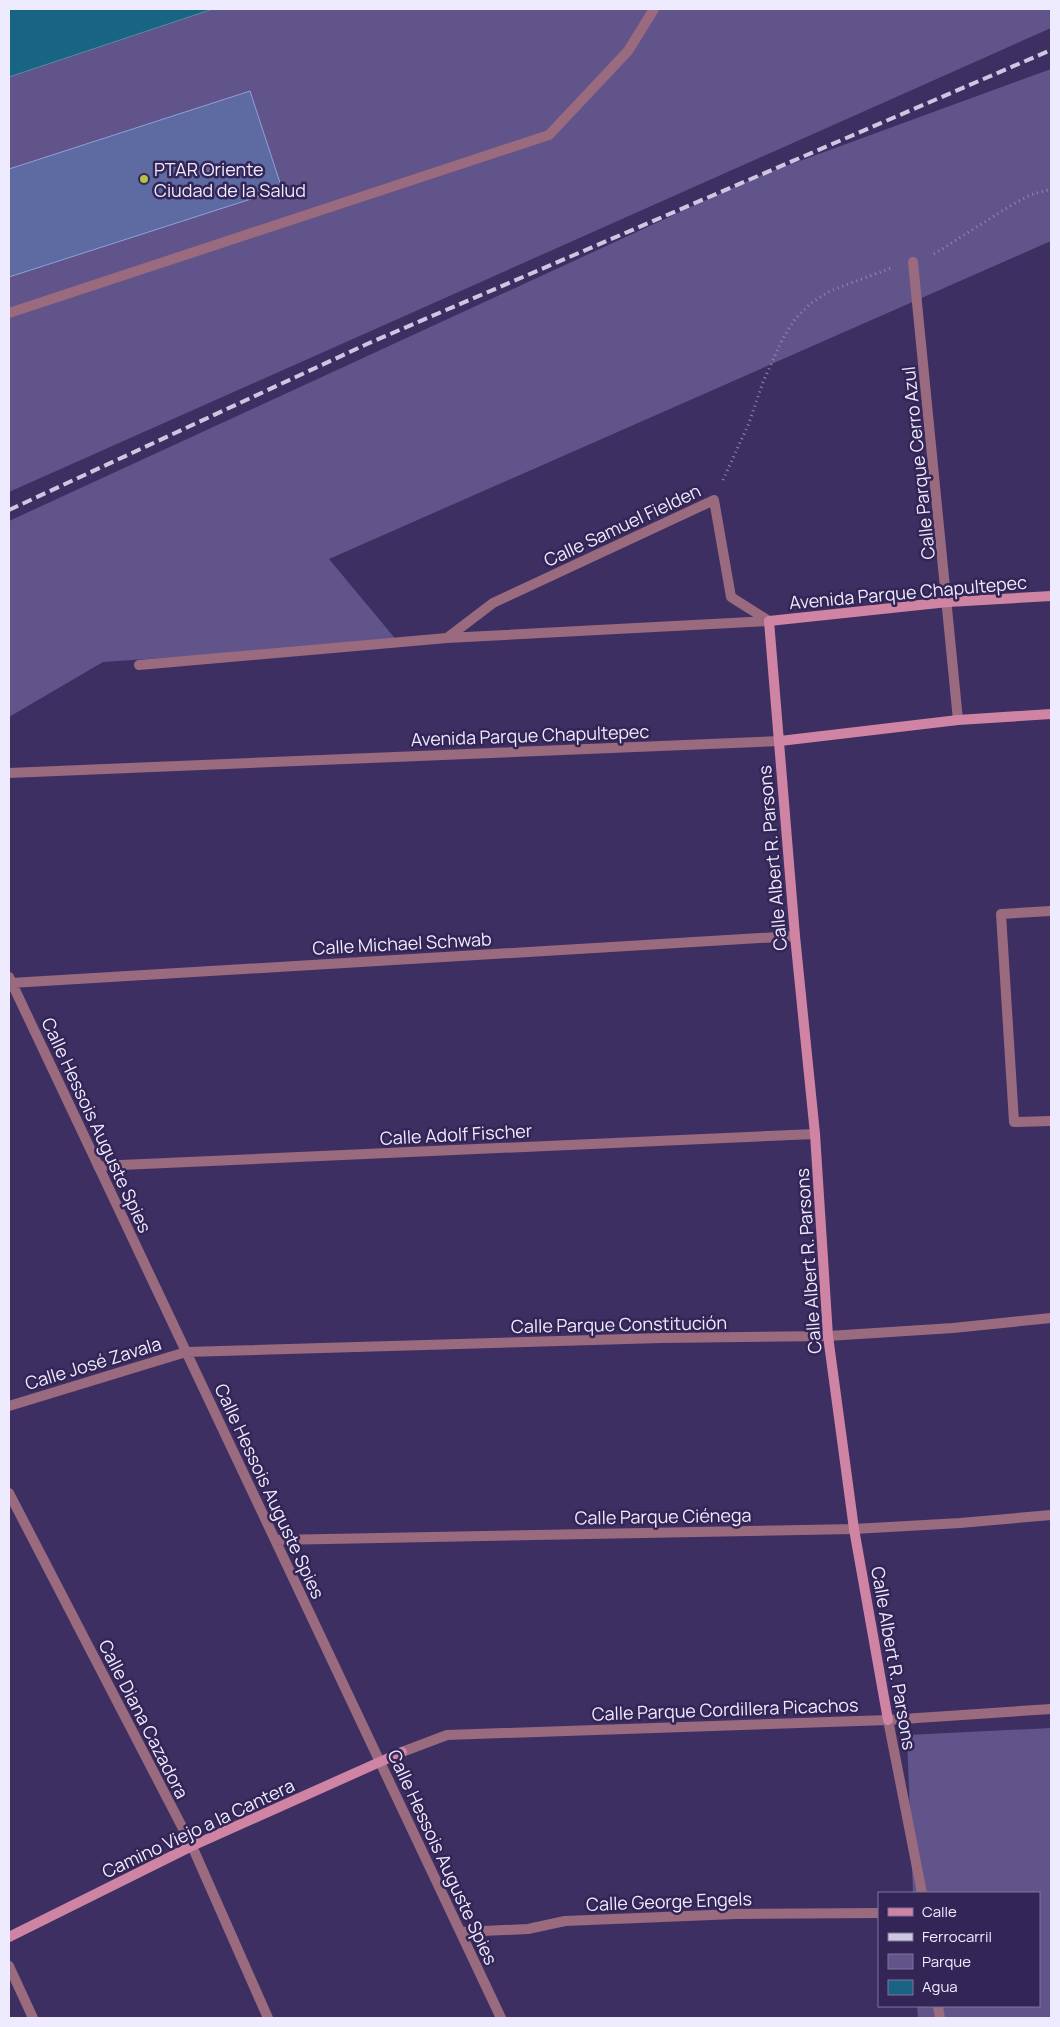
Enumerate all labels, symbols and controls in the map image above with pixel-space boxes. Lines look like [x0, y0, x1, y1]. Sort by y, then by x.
place label: PTAR Oriente Ciudad de la Salud [154, 157, 306, 202]
marker: PTAR Oriente Ciudad de la Salud [138, 173, 150, 185]
street label: Calle Parque Cerro Azul [896, 365, 940, 561]
street label: Calle Samuel Fielden [540, 478, 704, 572]
street label: Avenida Parque Chapultepec [788, 570, 1028, 614]
street label: Avenida Parque Chapultepec [410, 719, 650, 751]
street label: Calle Albert R. Parsons [752, 764, 792, 952]
street label: Calle Michael Schwab [312, 926, 492, 960]
street label: Calle Hessois Auguste Spies [36, 1014, 158, 1236]
street label: Calle Adolf Fischer [379, 1118, 533, 1150]
street label: Calle Albert R. Parsons [790, 1167, 826, 1355]
street label: Calle Parque Constitución [511, 1310, 727, 1338]
street label: Calle José Zavala [22, 1331, 164, 1395]
street label: Calle Hessois Auguste Spies [209, 1380, 331, 1602]
street label: Calle Parque Ciénega [574, 1502, 752, 1530]
street label: Calle Albert R. Parsons [866, 1564, 922, 1752]
street label: Calle Diana Cazadora [94, 1635, 194, 1803]
street label: Calle Parque Cordillera Picachos [591, 1692, 859, 1726]
street label: Calle Hessois Auguste Spies [382, 1746, 504, 1968]
street label: Camino Viejo a la Cantera [98, 1773, 298, 1883]
street label: Calle George Engels [586, 1886, 752, 1916]
legend [878, 1892, 1040, 2007]
text: Calle [922, 1901, 957, 1922]
text: Ferrocarril [922, 1926, 992, 1947]
text: Parque [922, 1951, 971, 1972]
text: Agua [922, 1976, 958, 1997]

